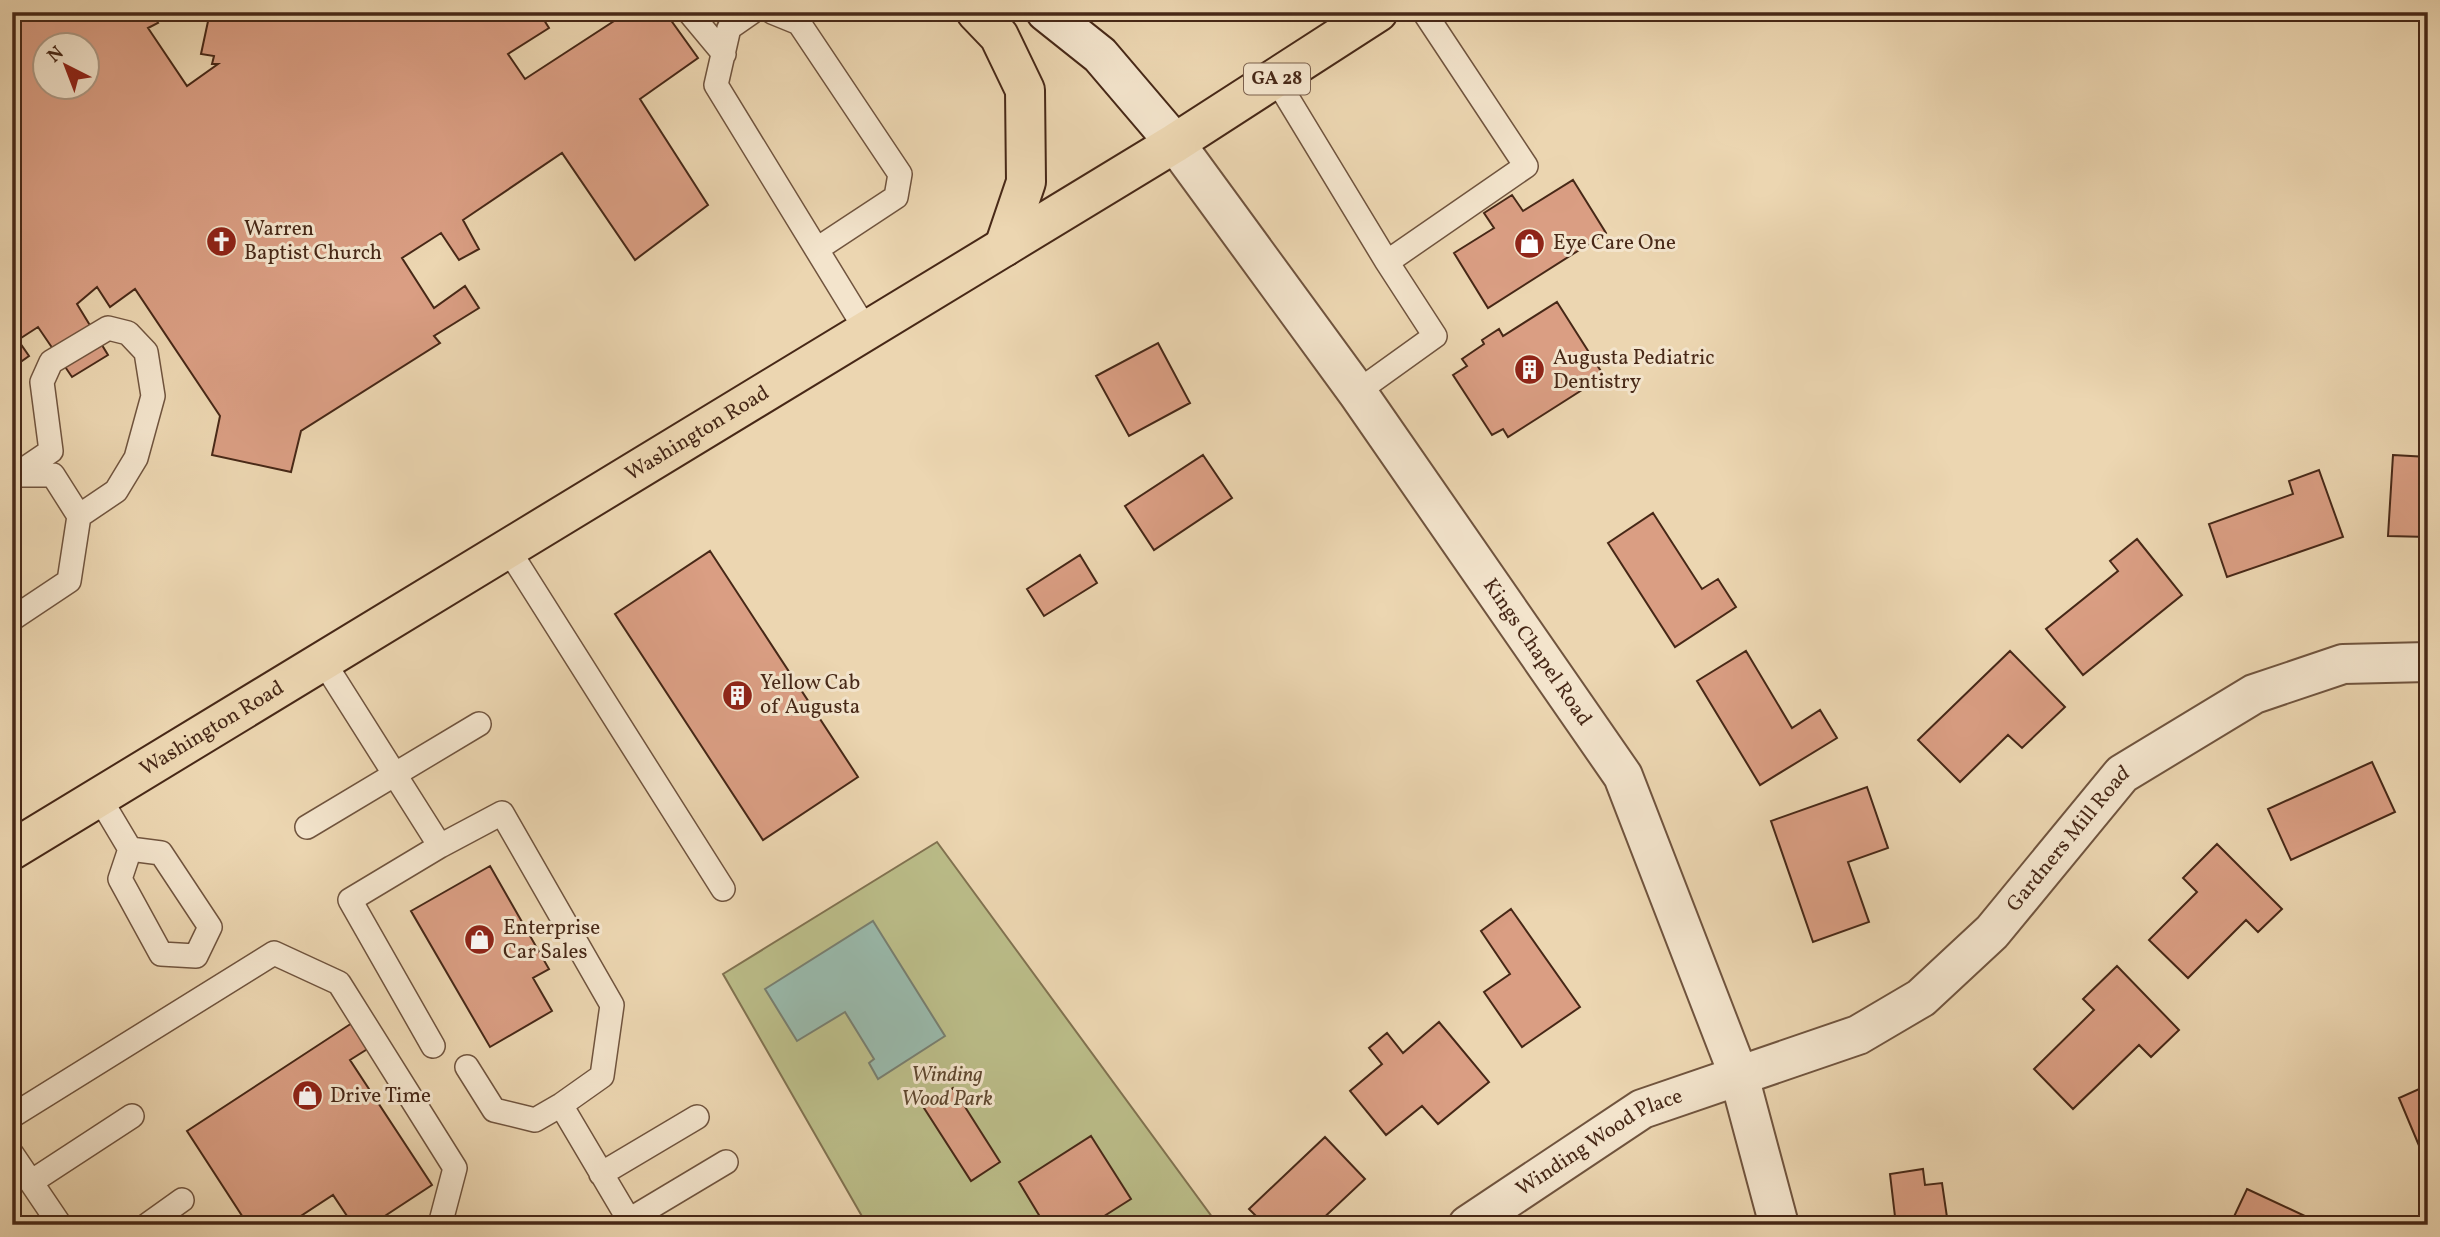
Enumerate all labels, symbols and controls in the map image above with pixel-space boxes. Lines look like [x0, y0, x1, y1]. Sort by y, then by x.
north arrow [32, 32, 102, 102]
text: N [42, 40, 70, 69]
road number: GA 28 [1244, 64, 1310, 94]
place label: Warren Baptist Church [244, 215, 382, 268]
church icon: Warren Baptist Church [204, 224, 238, 258]
shop icon: Eye Care One [1513, 226, 1547, 260]
place label: Eye Care One [1553, 229, 1676, 258]
place label: Augusta Pediatric Dentistry [1553, 344, 1715, 397]
building icon: Augusta Pediatric Dentistry [1513, 353, 1547, 387]
street label: Washington Road [620, 378, 775, 488]
street label: Kings Chapel Road [1476, 573, 1599, 732]
place label: Yellow Cab of Augusta [760, 669, 860, 722]
street label: Washington Road [134, 674, 289, 783]
building icon: Yellow Cab of Augusta [720, 678, 754, 712]
street label: Gardners Mill Road [2000, 758, 2135, 918]
place label: Enterprise Car Sales [503, 914, 600, 967]
shop icon: Enterprise Car Sales [463, 923, 497, 957]
park label: Winding Wood Park [901, 1061, 993, 1114]
shop icon: Drive Time [290, 1079, 324, 1113]
place label: Drive Time [330, 1082, 431, 1111]
street label: Winding Wood Place [1511, 1082, 1687, 1203]

